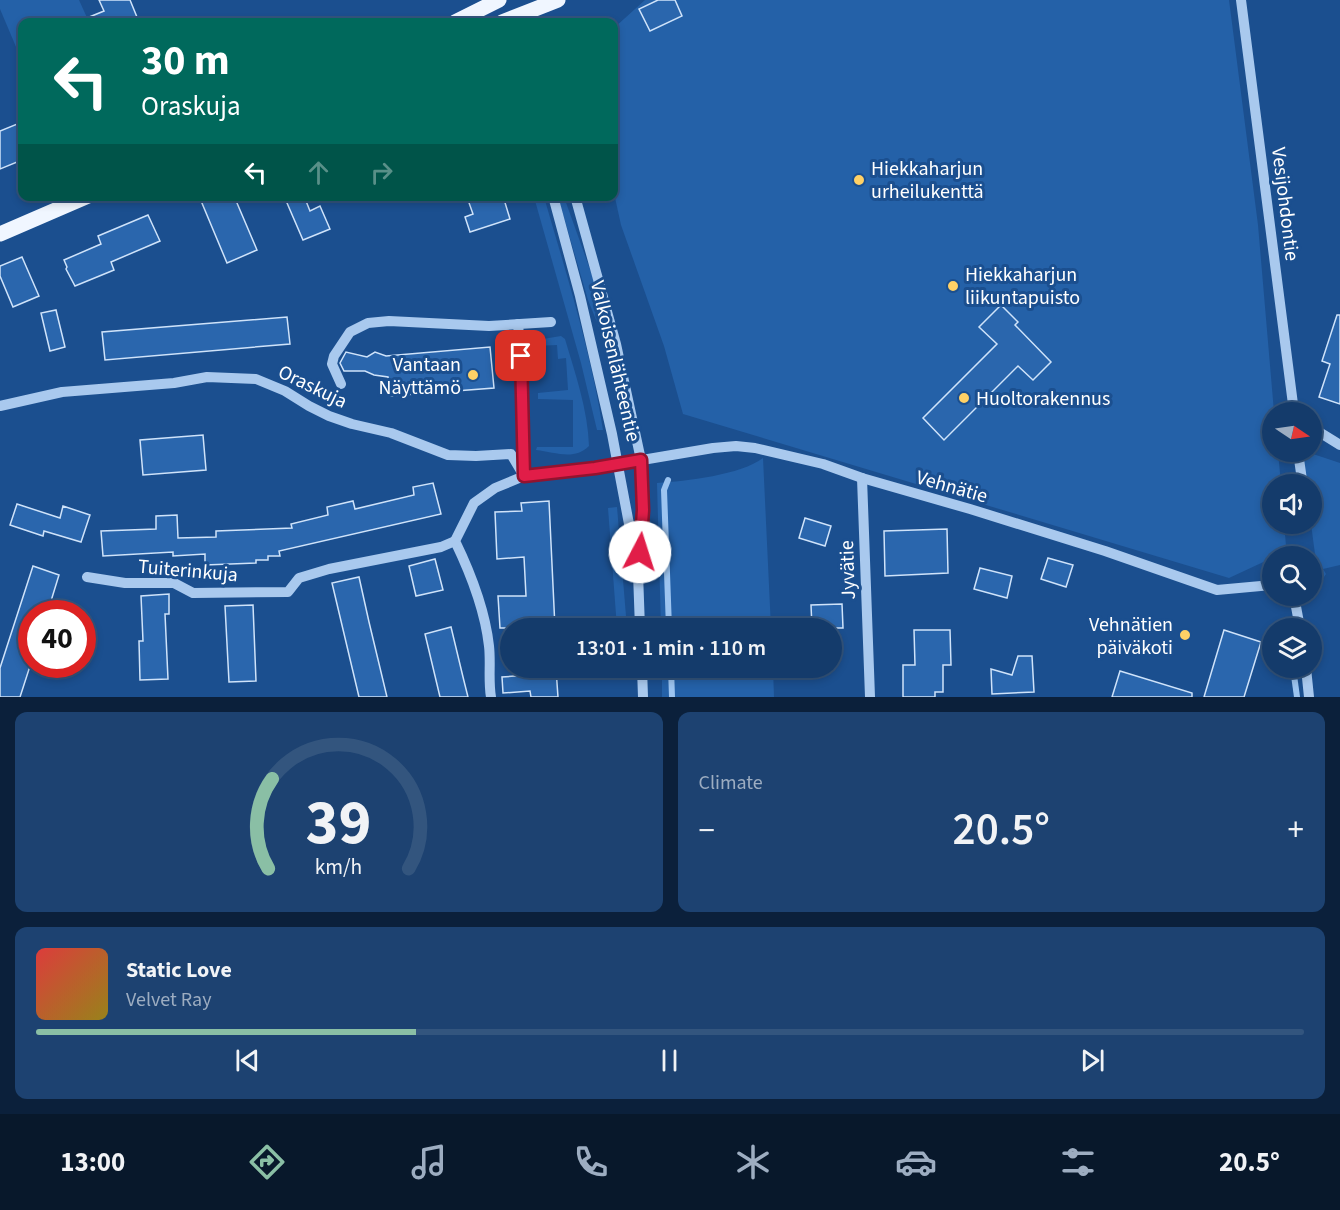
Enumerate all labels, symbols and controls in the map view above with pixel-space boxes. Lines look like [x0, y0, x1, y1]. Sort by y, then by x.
text: 30 m [141, 31, 230, 91]
icon: left [42, 42, 120, 120]
text: Oraskuja [141, 87, 241, 126]
street label: Vesijohdontie [1264, 146, 1306, 263]
place label: Hiekkaharjun urheilukenttä [871, 155, 984, 206]
icon: left [239, 156, 272, 189]
icon: ahead [302, 156, 335, 189]
icon: right [365, 156, 398, 189]
marker: Hiekkaharjun urheilukenttä [852, 173, 866, 187]
place label: Hiekkaharjun liikuntapuisto [965, 261, 1080, 312]
street label: Valkoisenlähteentie [583, 278, 647, 445]
marker: Hiekkaharjun liikuntapuisto [946, 279, 960, 293]
pin [495, 330, 546, 381]
icon: arrive [504, 339, 537, 372]
place label: Vantaan Näyttämö [378, 351, 461, 402]
street label: Oraskuja [273, 358, 352, 416]
marker: Vantaan Näyttämö [466, 368, 480, 382]
place label: Huoltorakennus [976, 385, 1110, 413]
marker: Huoltorakennus [957, 391, 971, 405]
north arrow [1262, 402, 1322, 462]
map controls [1262, 402, 1322, 678]
street label: Vehnätie [913, 463, 991, 511]
button: sound [1262, 474, 1322, 534]
position arrow [608, 520, 672, 584]
street label: Jyvätie [833, 540, 863, 600]
button: search [1262, 546, 1322, 606]
street label: Tuiterinkuja [137, 553, 239, 589]
speed limit sign: 40 [18, 600, 96, 678]
place label: Vehnätien päiväkoti [1089, 611, 1173, 662]
button: layers [1262, 618, 1322, 678]
marker: Vehnätien päiväkoti [1178, 628, 1192, 642]
text: 13:01 · 1 min · 110 m [576, 632, 766, 664]
text: Climate [699, 769, 763, 797]
text: 39 [306, 779, 372, 868]
text: 20.5° [953, 798, 1050, 862]
text: − [699, 807, 715, 854]
text: + [1288, 807, 1304, 854]
text: km/h [315, 852, 363, 883]
text: Static Love [126, 954, 232, 986]
text: Velvet Ray [126, 986, 212, 1014]
icon: previous [231, 1044, 264, 1077]
icon: pause [653, 1044, 686, 1077]
icon: next [1076, 1044, 1109, 1077]
icon: directions [246, 1141, 288, 1183]
icon: music [408, 1141, 450, 1183]
icon: phone [570, 1141, 612, 1183]
icon: climate [732, 1141, 774, 1183]
icon: car [895, 1141, 937, 1183]
icon: filters [1057, 1141, 1099, 1183]
text: 13:00 [60, 1143, 125, 1182]
text: 20.5° [1219, 1143, 1280, 1182]

